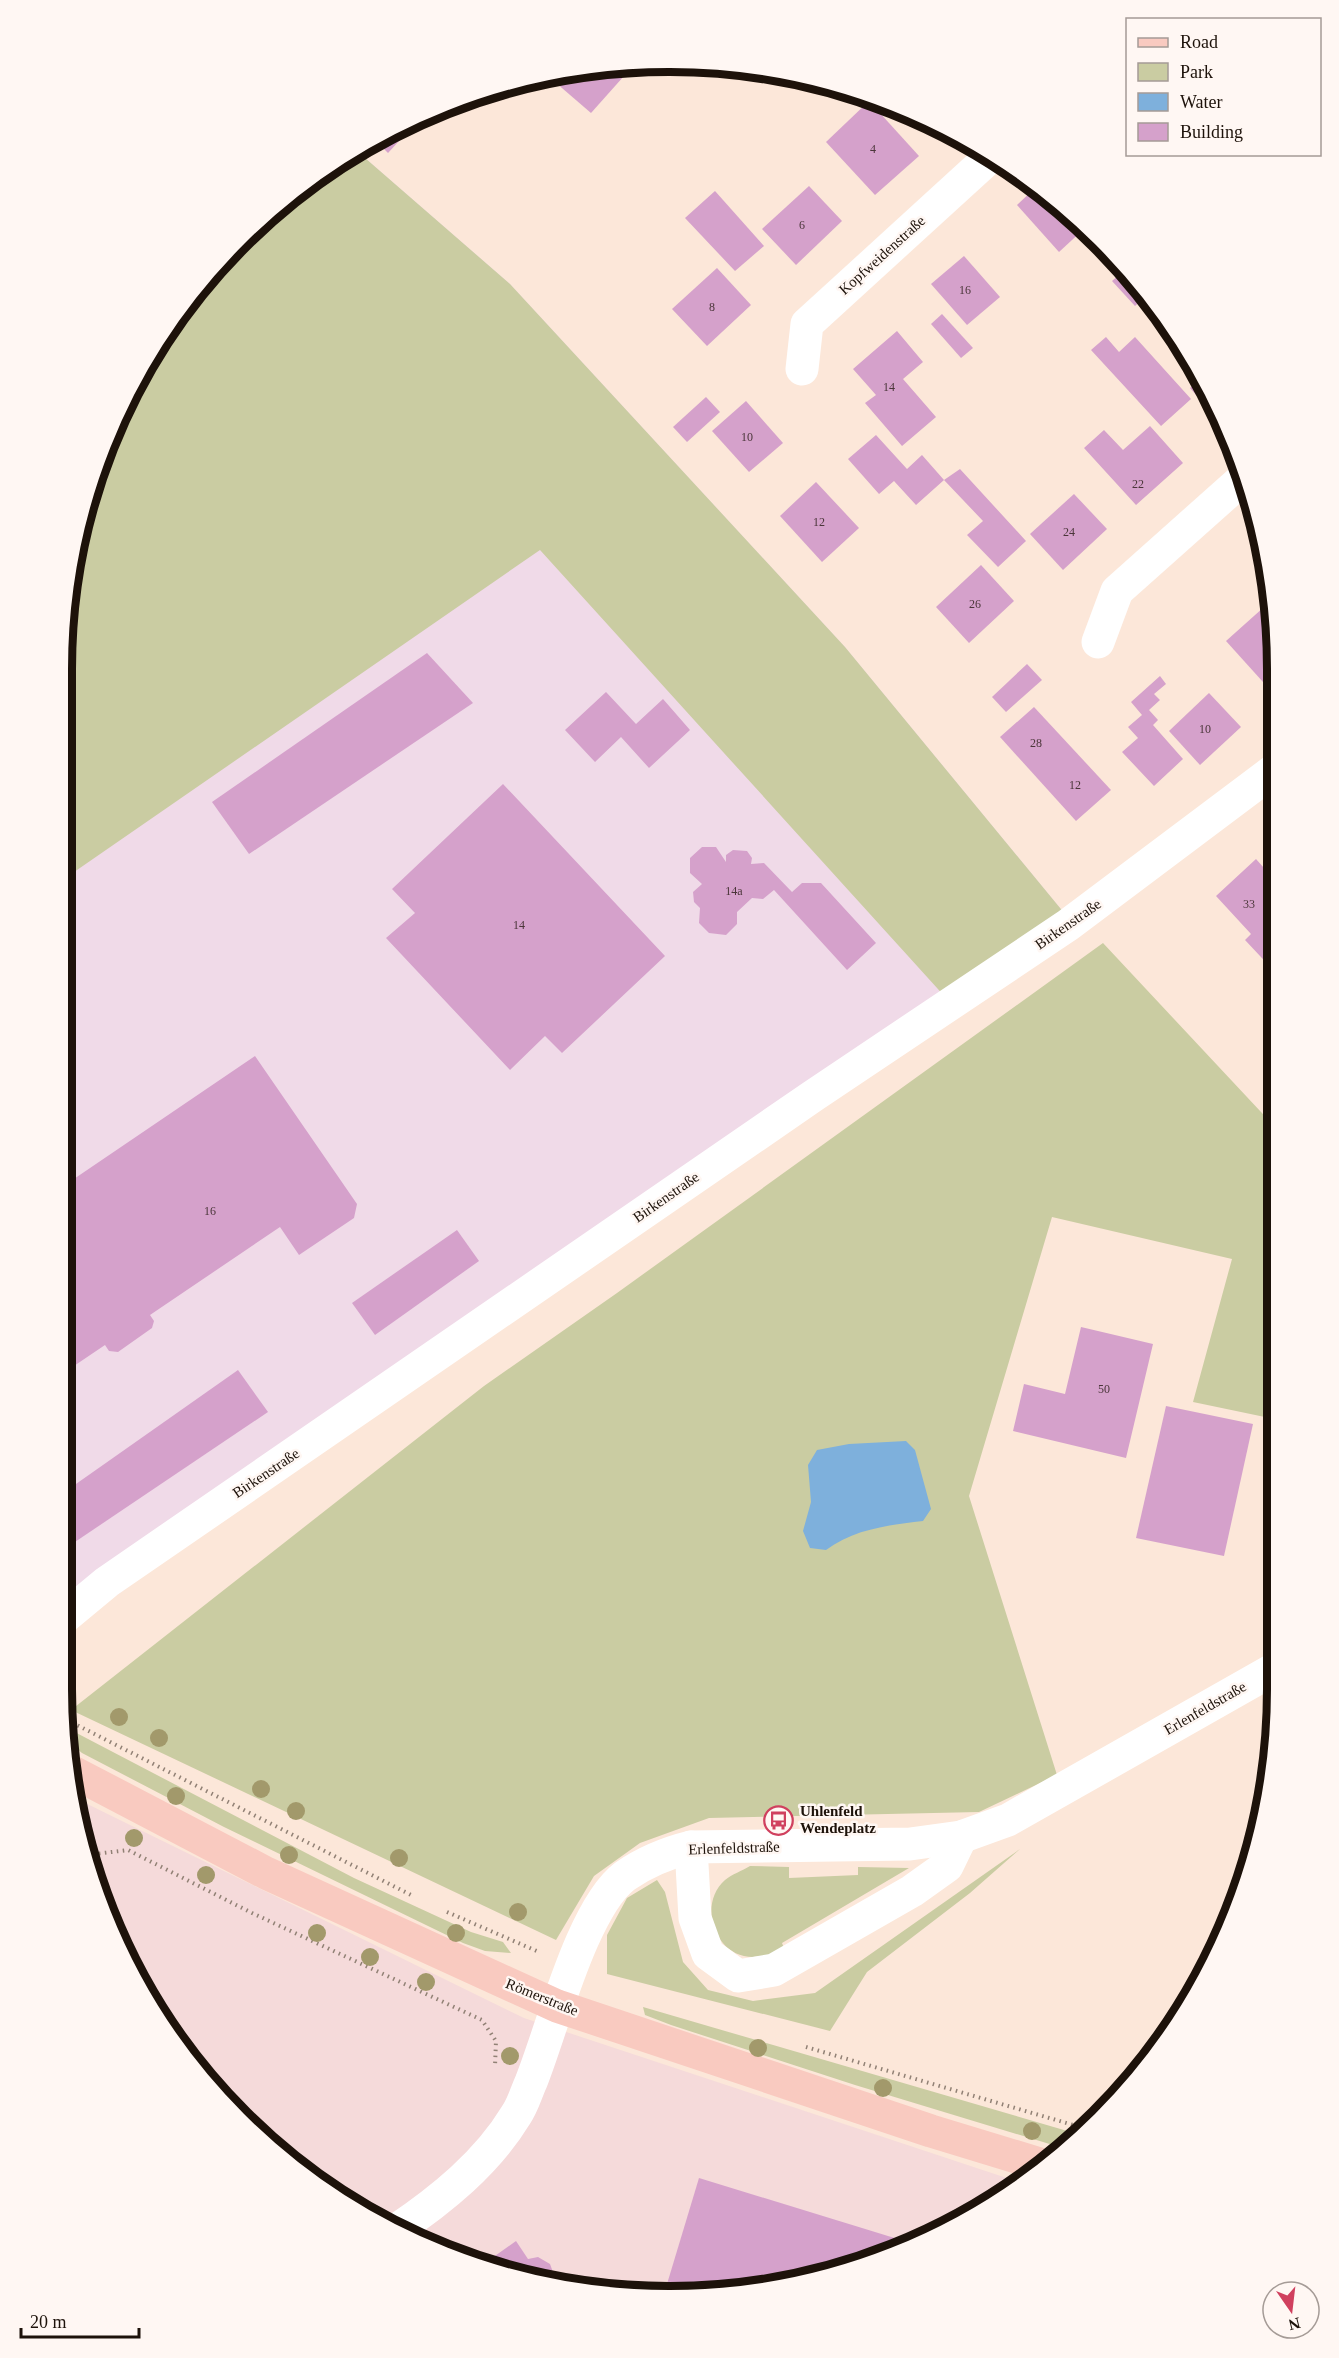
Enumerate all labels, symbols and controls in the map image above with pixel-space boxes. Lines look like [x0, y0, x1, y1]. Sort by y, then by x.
legend [1126, 18, 1321, 156]
text: Road [1180, 32, 1218, 52]
text: Park [1180, 62, 1213, 82]
text: Water [1180, 92, 1223, 112]
text: Building [1180, 122, 1243, 142]
house number: 4 [870, 142, 876, 156]
street label: Kopfweidenstraße [836, 212, 928, 298]
house number: 6 [799, 218, 805, 232]
house number: 16 [959, 283, 971, 297]
house number: 8 [709, 300, 715, 314]
house number: 14 [883, 380, 895, 394]
house number: 10 [741, 430, 753, 444]
house number: 22 [1132, 477, 1144, 491]
house number: 12 [813, 515, 825, 529]
house number: 24 [1063, 525, 1075, 539]
house number: 26 [969, 597, 981, 611]
house number: 10 [1199, 722, 1211, 736]
house number: 28 [1030, 736, 1042, 750]
house number: 12 [1069, 778, 1081, 792]
house number: 14a [725, 884, 743, 898]
street label: Birkenstraße [1032, 895, 1104, 953]
house number: 33 [1243, 897, 1255, 911]
house number: 14 [513, 918, 525, 932]
street label: Birkenstraße [630, 1168, 702, 1226]
house number: 16 [204, 1204, 216, 1218]
house number: 50 [1098, 1382, 1110, 1396]
street label: Birkenstraße [230, 1445, 303, 1501]
street label: Erlenfeldstraße [1161, 1678, 1249, 1738]
place label: Uhlenfeld Wendeplatz [800, 1803, 876, 1836]
bus stop icon: Uhlenfeld Wendeplatz [763, 1804, 795, 1836]
street label: Erlenfeldstraße [688, 1838, 780, 1858]
street label: Römerstraße [503, 1975, 581, 2019]
north arrow [1261, 2280, 1321, 2340]
scale bar [21, 2301, 140, 2339]
text: 20 m [30, 2312, 67, 2332]
text: N [1286, 2314, 1302, 2334]

